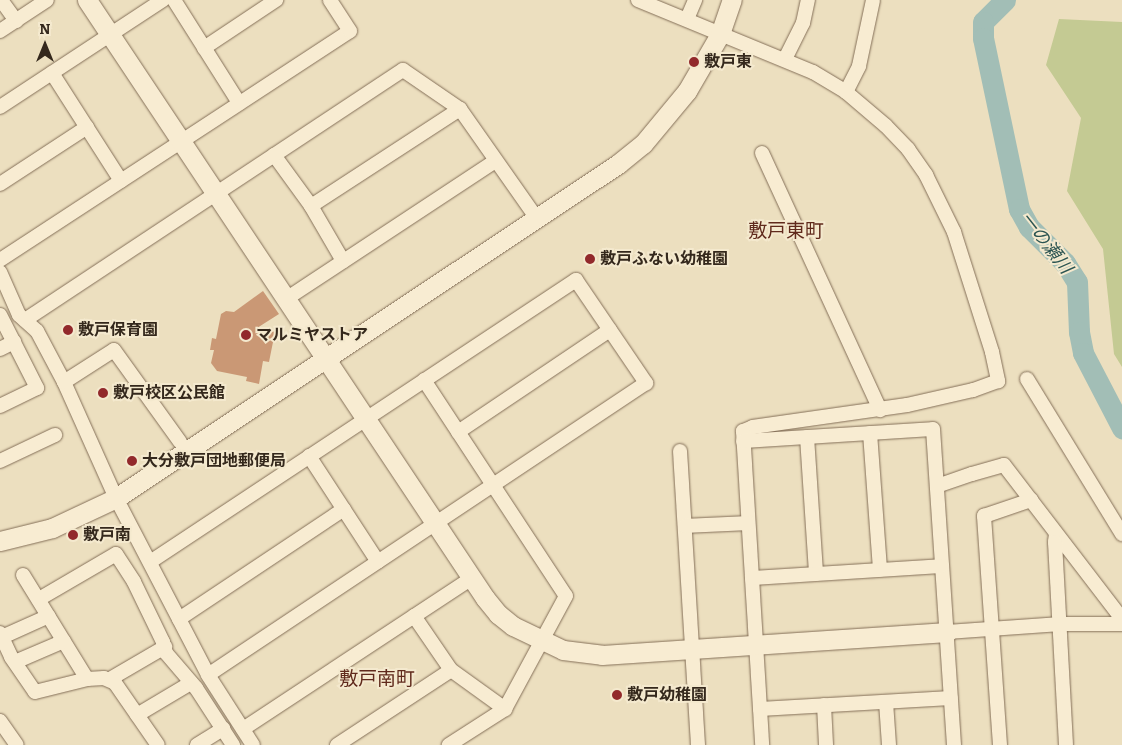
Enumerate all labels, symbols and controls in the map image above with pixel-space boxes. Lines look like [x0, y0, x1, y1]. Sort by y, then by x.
north arrow [20, 20, 70, 70]
text: N [40, 21, 50, 38]
place label: 敷戸東 [704, 52, 752, 72]
marker: 敷戸東 [688, 56, 700, 68]
water label: 一の瀬川 [1015, 208, 1077, 278]
district label: 敷戸東町 [748, 220, 824, 242]
place label: 敷戸ふない幼稚園 [600, 249, 728, 269]
marker: 敷戸ふない幼稚園 [584, 253, 596, 265]
place label: 敷戸保育園 [78, 320, 158, 340]
marker: 敷戸保育園 [62, 324, 74, 336]
place label: マルミヤストア [256, 325, 368, 345]
marker: マルミヤストア [240, 329, 252, 341]
place label: 敷戸校区公民館 [113, 383, 225, 403]
marker: 敷戸校区公民館 [97, 387, 109, 399]
place label: 大分敷戸団地郵便局 [142, 451, 286, 471]
marker: 大分敷戸団地郵便局 [126, 455, 138, 467]
place label: 敷戸南 [83, 525, 131, 545]
marker: 敷戸南 [67, 529, 79, 541]
district label: 敷戸南町 [339, 668, 415, 690]
place label: 敷戸幼稚園 [627, 685, 707, 705]
marker: 敷戸幼稚園 [611, 689, 623, 701]

